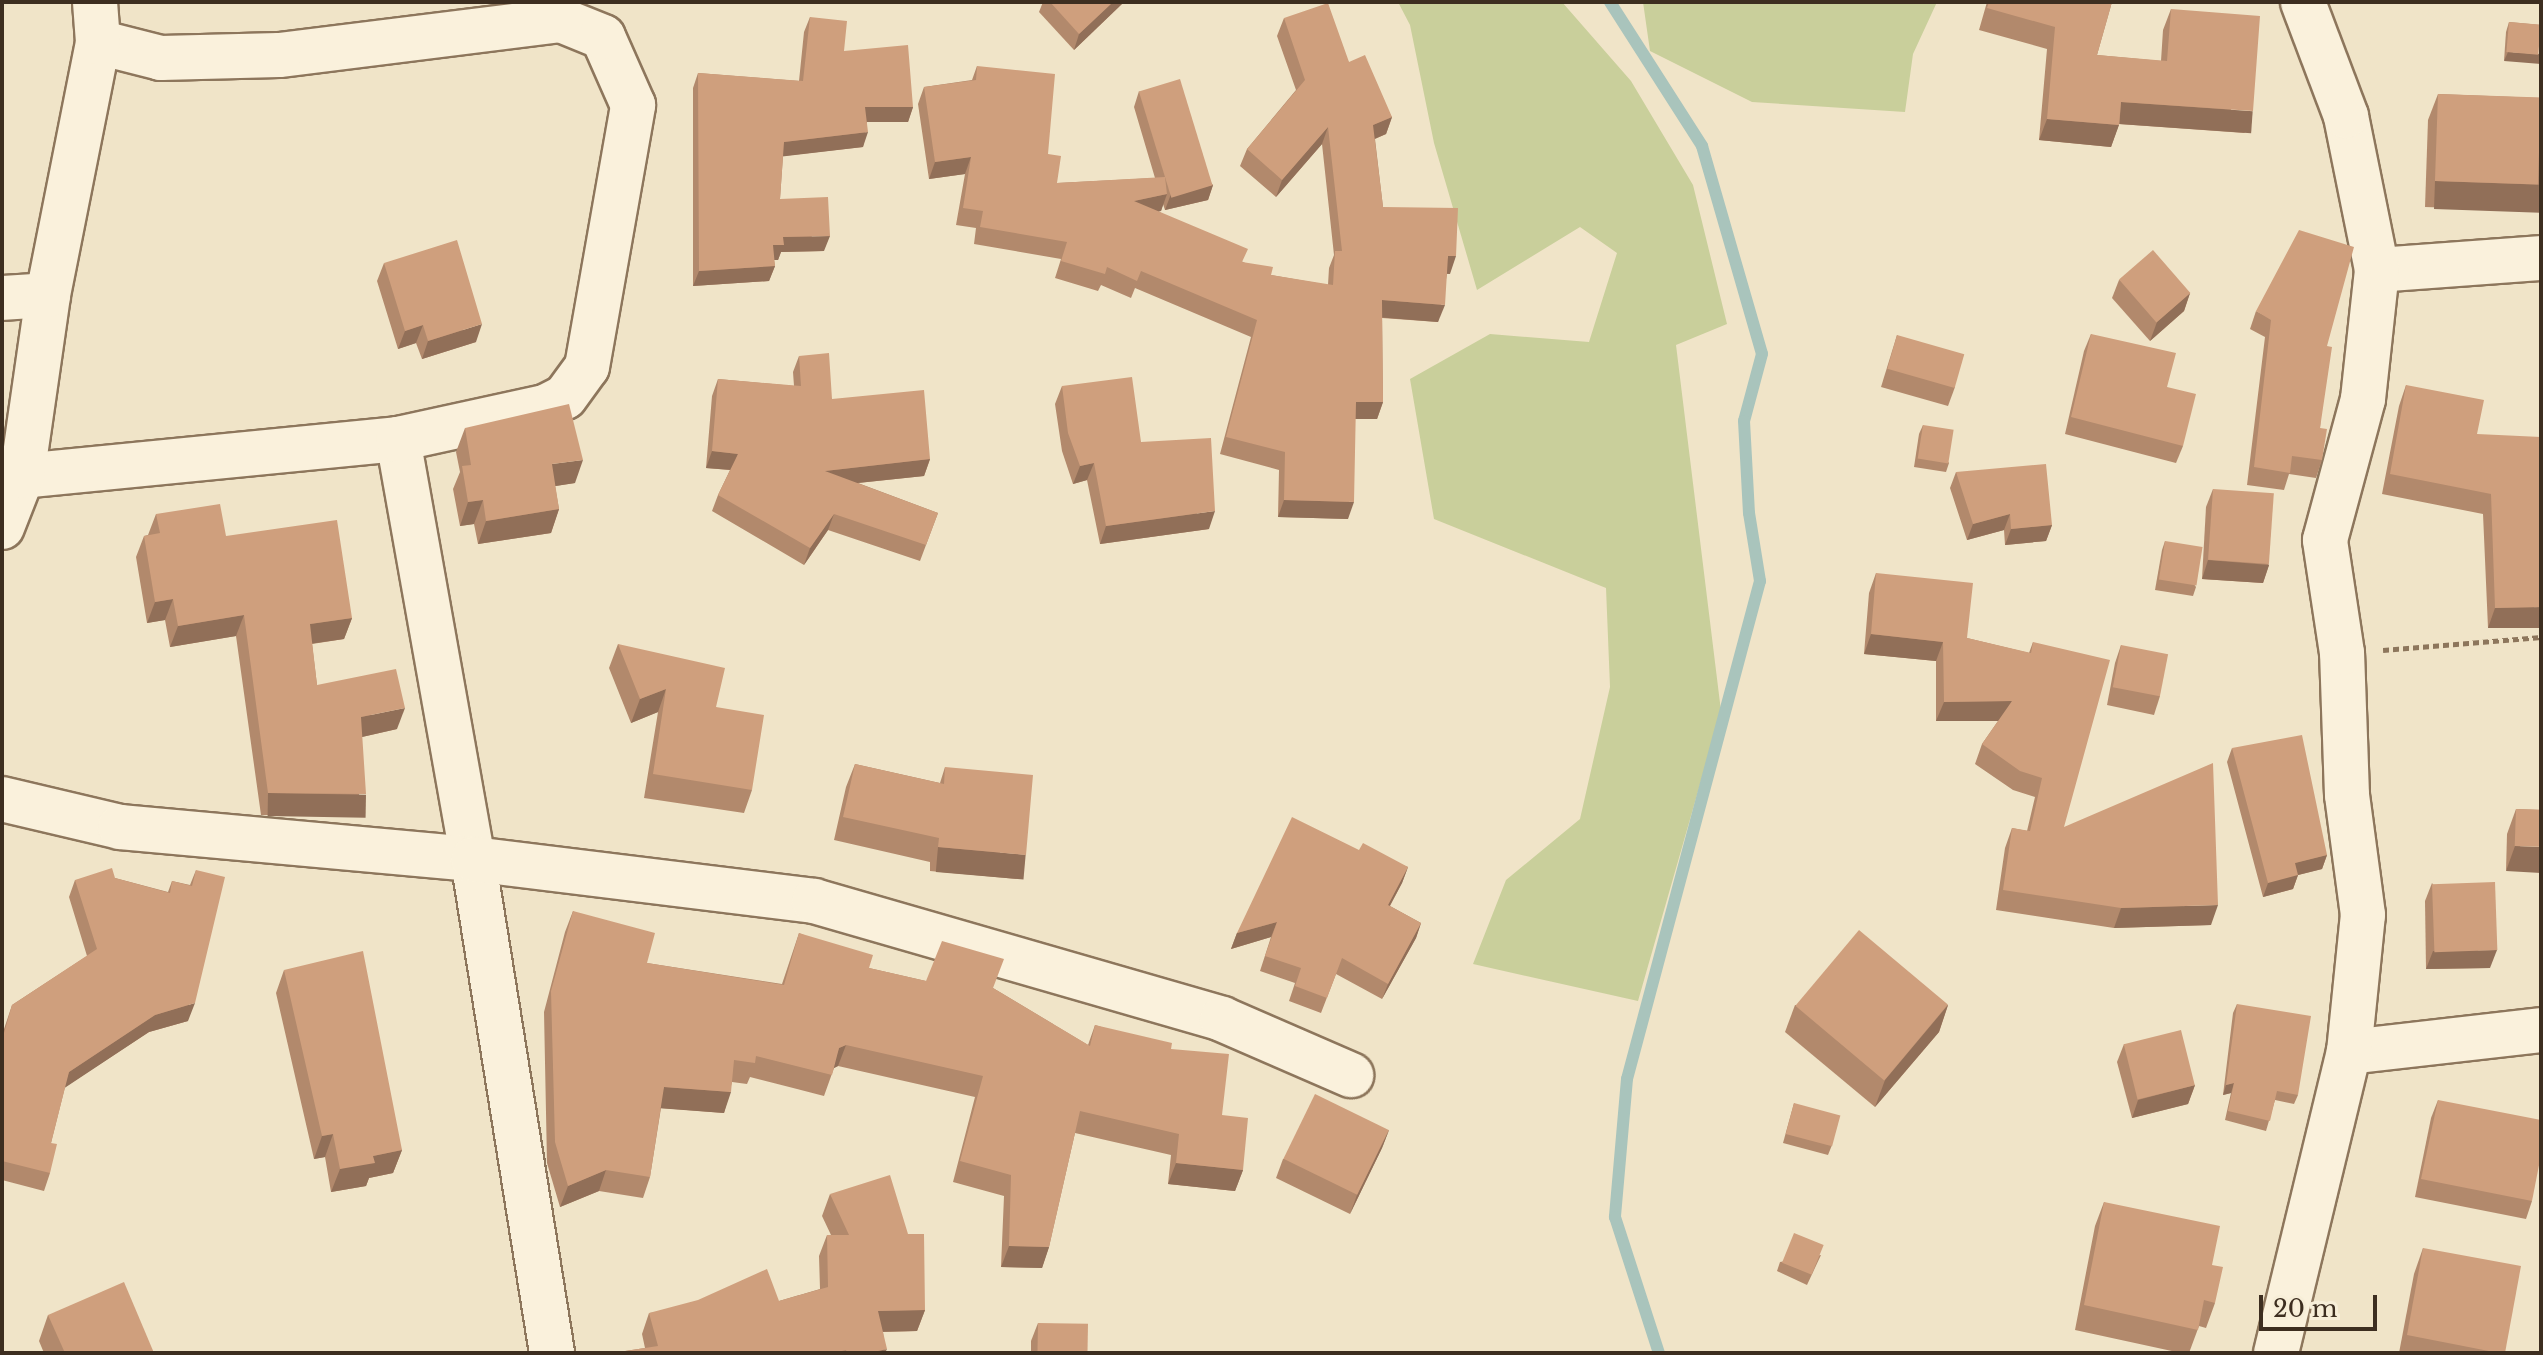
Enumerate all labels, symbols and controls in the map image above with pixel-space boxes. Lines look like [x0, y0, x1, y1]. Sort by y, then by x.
scale bar [2263, 1279, 2381, 1329]
text: 20 m [2273, 1294, 2338, 1323]

